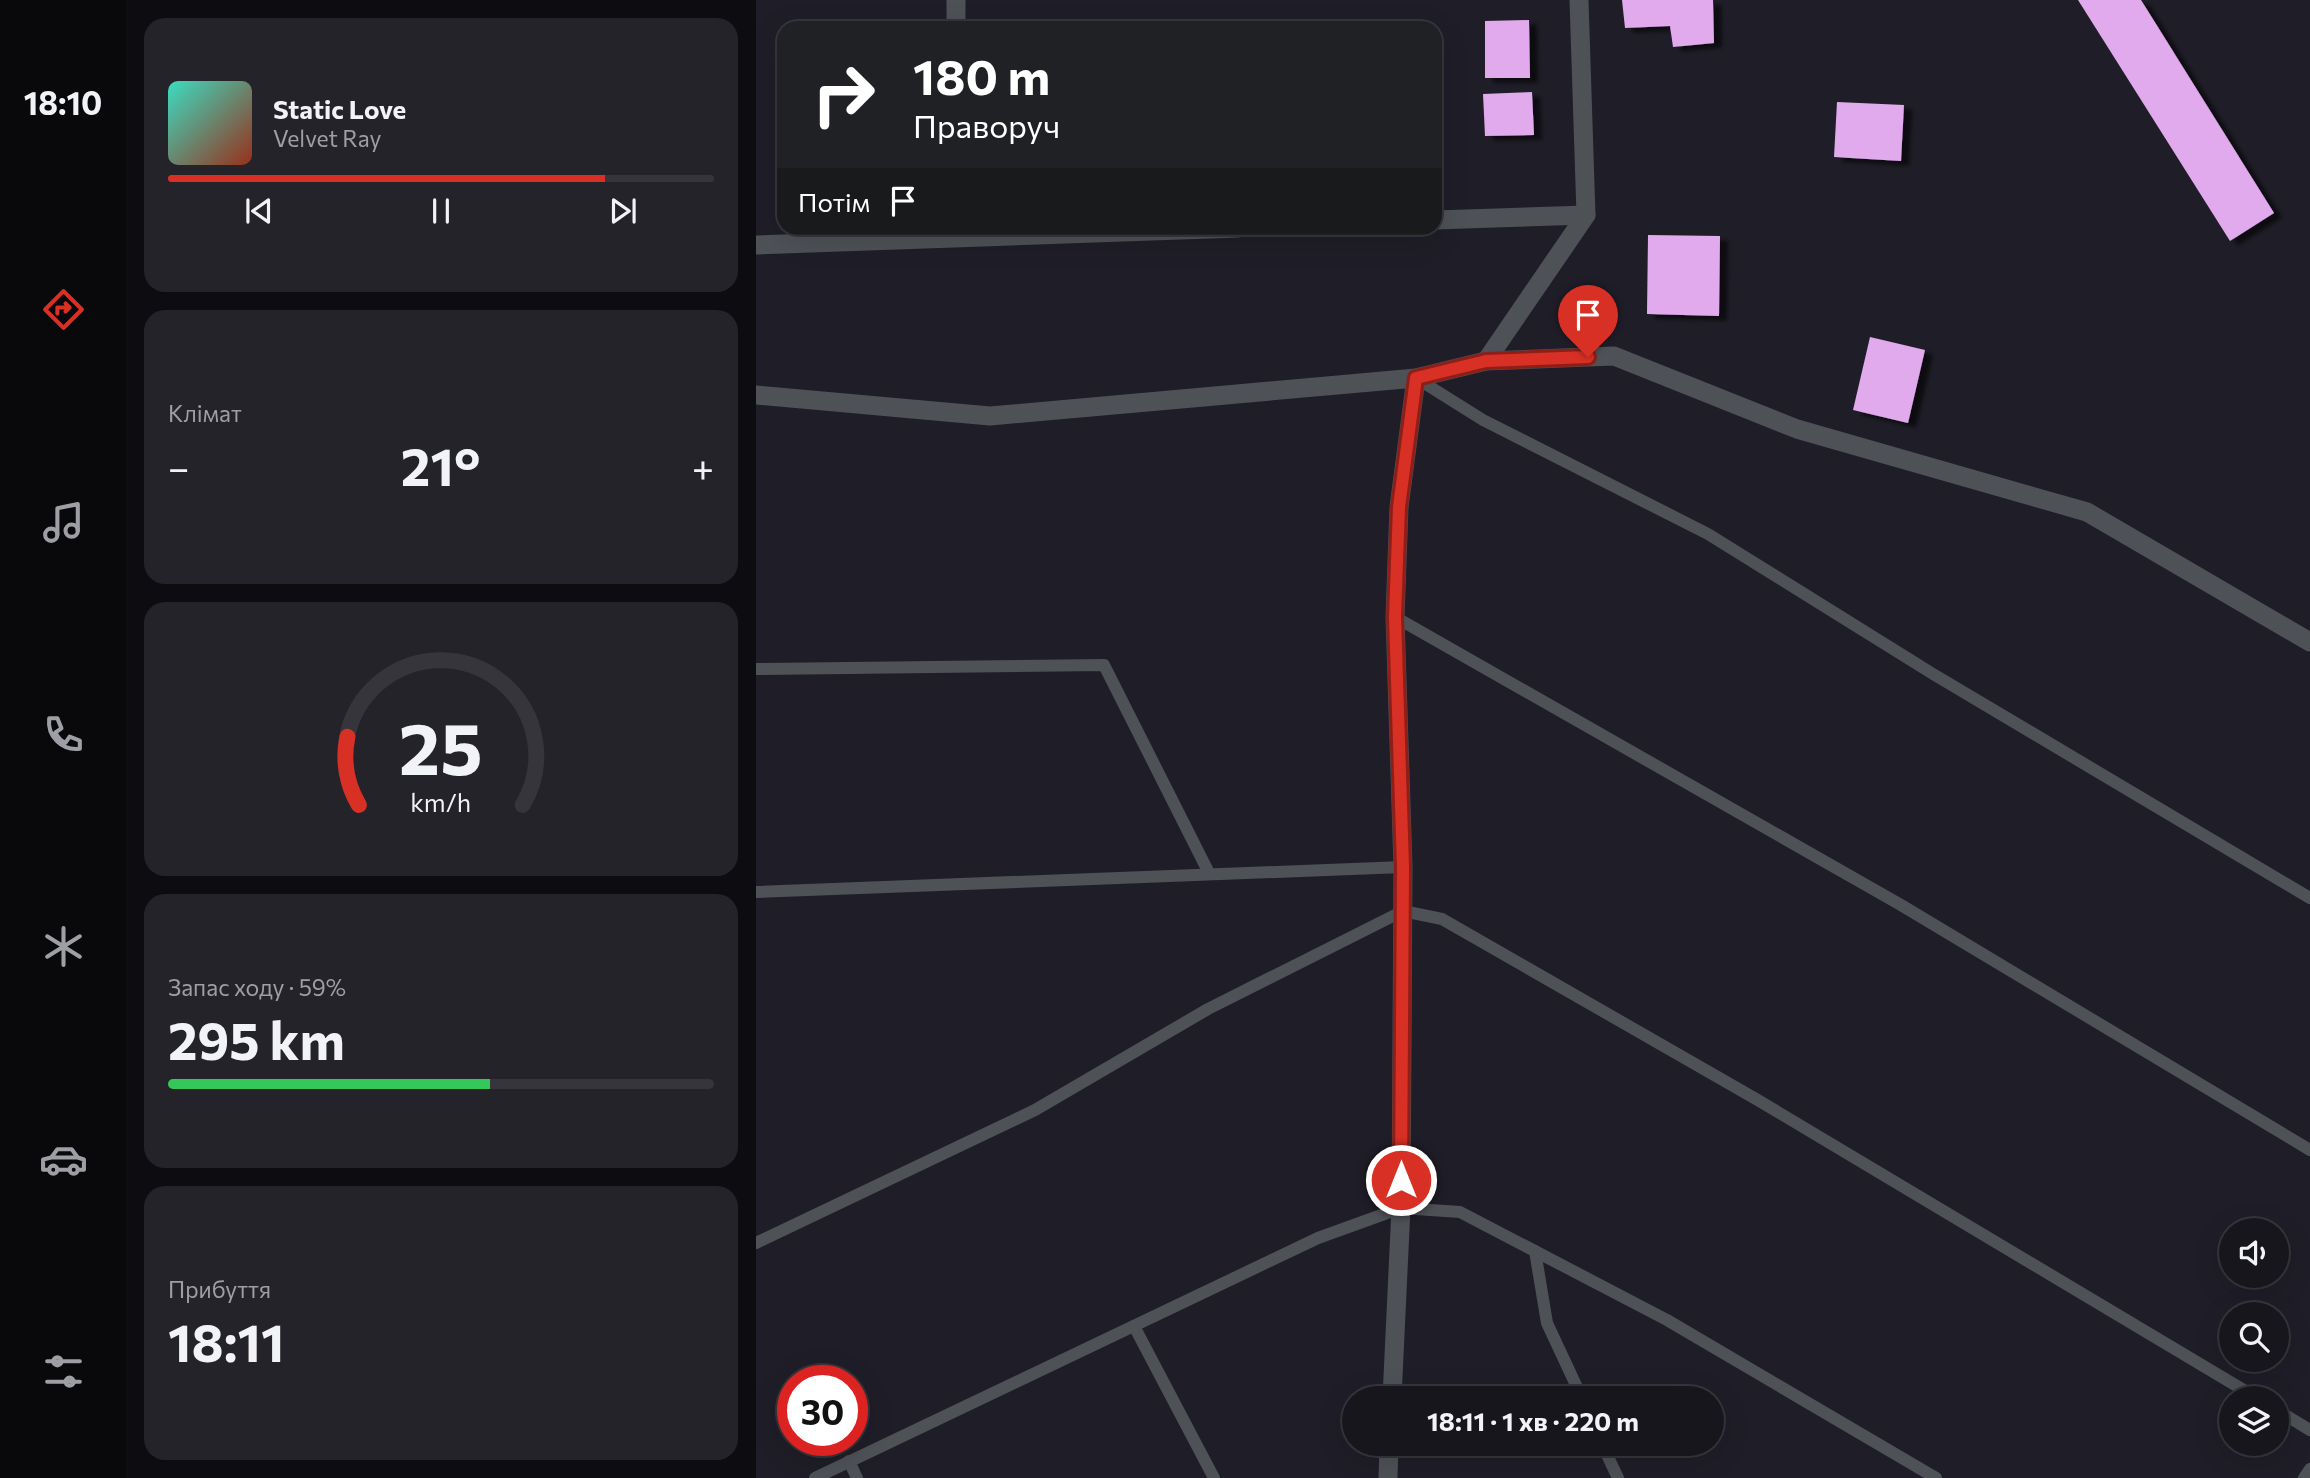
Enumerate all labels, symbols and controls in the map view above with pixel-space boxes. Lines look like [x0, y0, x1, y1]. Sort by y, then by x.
text: 180 m [913, 45, 1050, 105]
icon: right [798, 49, 889, 140]
text: 18:10 [24, 82, 102, 122]
text: Static Love [273, 93, 406, 124]
text: Праворуч [913, 105, 1060, 145]
text: Velvet Ray [273, 124, 381, 152]
icon: arrive [884, 182, 922, 220]
text: Потім [798, 186, 870, 217]
icon: previous [240, 192, 278, 230]
icon: pause [422, 192, 460, 230]
icon: next [604, 192, 642, 230]
icon: directions [39, 285, 88, 334]
pin [1558, 285, 1618, 357]
icon: arrive [1569, 296, 1607, 334]
text: Клімат [168, 399, 242, 427]
text: 21° [401, 433, 480, 497]
text: − [168, 443, 190, 490]
text: + [692, 443, 714, 490]
icon: music [39, 498, 88, 547]
text: 25 [399, 701, 483, 790]
icon: phone [39, 710, 88, 759]
text: km/h [411, 787, 471, 817]
icon: climate [39, 922, 88, 971]
text: Запас ходу · 59% [168, 973, 346, 1001]
text: 295 km [168, 1007, 345, 1071]
icon: car [39, 1135, 88, 1184]
position arrow [1364, 1143, 1438, 1217]
map controls [2219, 1218, 2289, 1456]
button: sound [2219, 1218, 2289, 1288]
text: Прибуття [168, 1275, 271, 1303]
button: search [2219, 1302, 2289, 1372]
text: 18:11 [168, 1309, 285, 1373]
icon: filters [39, 1347, 88, 1396]
speed limit sign: 30 [777, 1365, 868, 1456]
button: layers [2219, 1386, 2289, 1456]
text: 18:11 · 1 хв · 220 m [1427, 1405, 1639, 1436]

